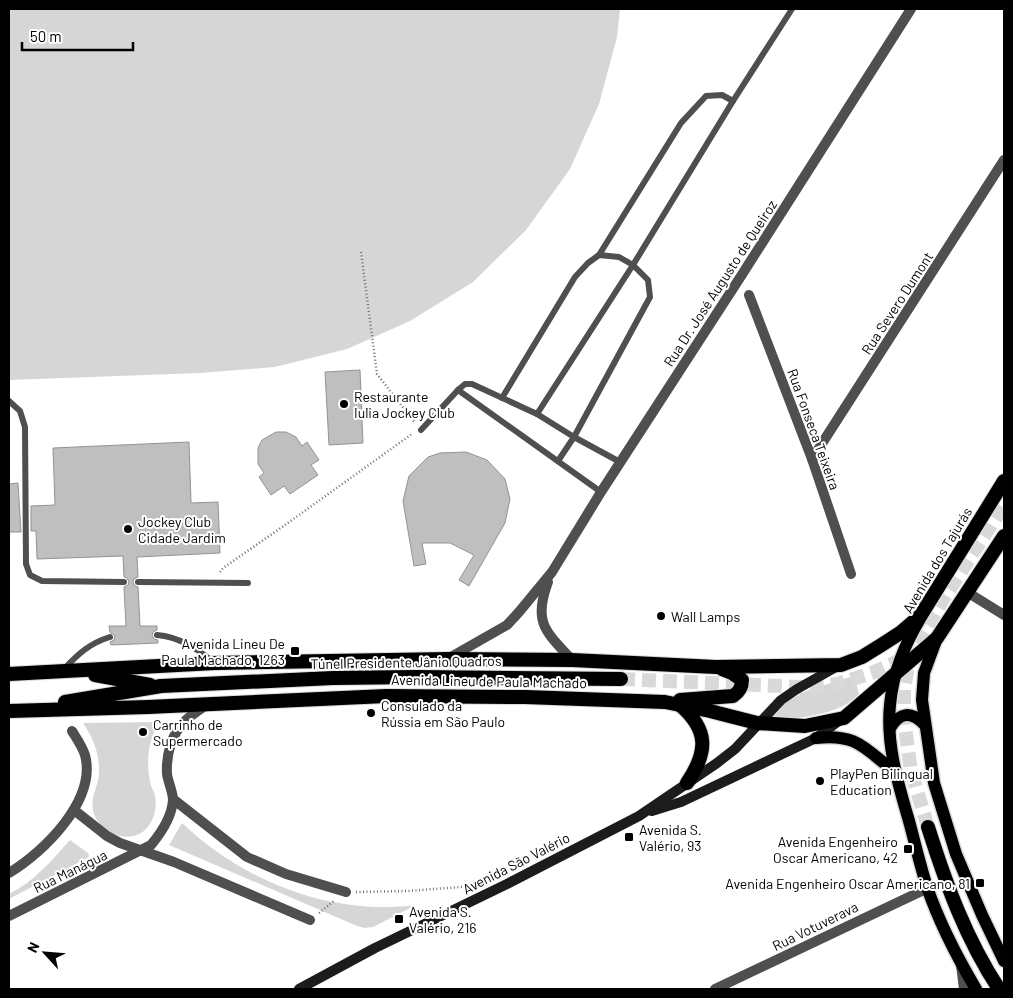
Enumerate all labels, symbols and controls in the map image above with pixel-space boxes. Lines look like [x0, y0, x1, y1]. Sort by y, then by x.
scale bar [22, 20, 134, 52]
text: 50 m [30, 27, 62, 45]
street label: Rua Dr. José Augusto de Queiroz [660, 197, 780, 369]
street label: Rua Severo Dumont [858, 249, 936, 357]
street label: Rua Fonseca Teixeira [784, 366, 844, 492]
place label: Restaurante Iulia Jockey Club [354, 388, 455, 421]
marker: Restaurante Iulia Jockey Club [338, 398, 350, 410]
street label: Avenida dos Tajurás [899, 504, 975, 616]
place label: Jockey Club Cidade Jardim [138, 513, 226, 546]
marker: Jockey Club Cidade Jardim [122, 523, 134, 535]
place label: Wall Lamps [671, 608, 740, 625]
marker: Wall Lamps [655, 610, 667, 622]
place label: Avenida Lineu De Paula Machado, 1263 [161, 635, 285, 668]
marker: Avenida Lineu De Paula Machado, 1263 [289, 645, 301, 657]
street label: Túnel Presidente Jânio Quadros [310, 652, 502, 672]
street label: Avenida Lineu de Paula Machado [391, 671, 587, 691]
place label: Consulado da Rússia em São Paulo [381, 697, 505, 730]
marker: Consulado da Rússia em São Paulo [365, 707, 377, 719]
place label: Carrinho de Supermercado [153, 716, 243, 749]
marker: Carrinho de Supermercado [137, 726, 149, 738]
place label: PlayPen Bilingual Education [830, 765, 933, 798]
marker: PlayPen Bilingual Education [814, 775, 826, 787]
place label: Avenida S. Valério, 93 [639, 821, 702, 854]
street label: Avenida São Valério [460, 829, 572, 897]
marker: Avenida S. Valério, 93 [623, 831, 635, 843]
place label: Avenida Engenheiro Oscar Americano, 42 [773, 833, 898, 866]
marker: Avenida Engenheiro Oscar Americano, 42 [902, 843, 914, 855]
street label: Rua Manágua [30, 846, 110, 896]
place label: Avenida Engenheiro Oscar Americano, 81 [725, 875, 970, 892]
marker: Avenida Engenheiro Oscar Americano, 81 [974, 877, 986, 889]
street label: Rua Votuverava [769, 898, 861, 954]
place label: Avenida S. Valério, 216 [409, 903, 477, 936]
marker: Avenida S. Valério, 216 [393, 913, 405, 925]
north arrow [20, 928, 70, 978]
text: N [23, 939, 43, 955]

